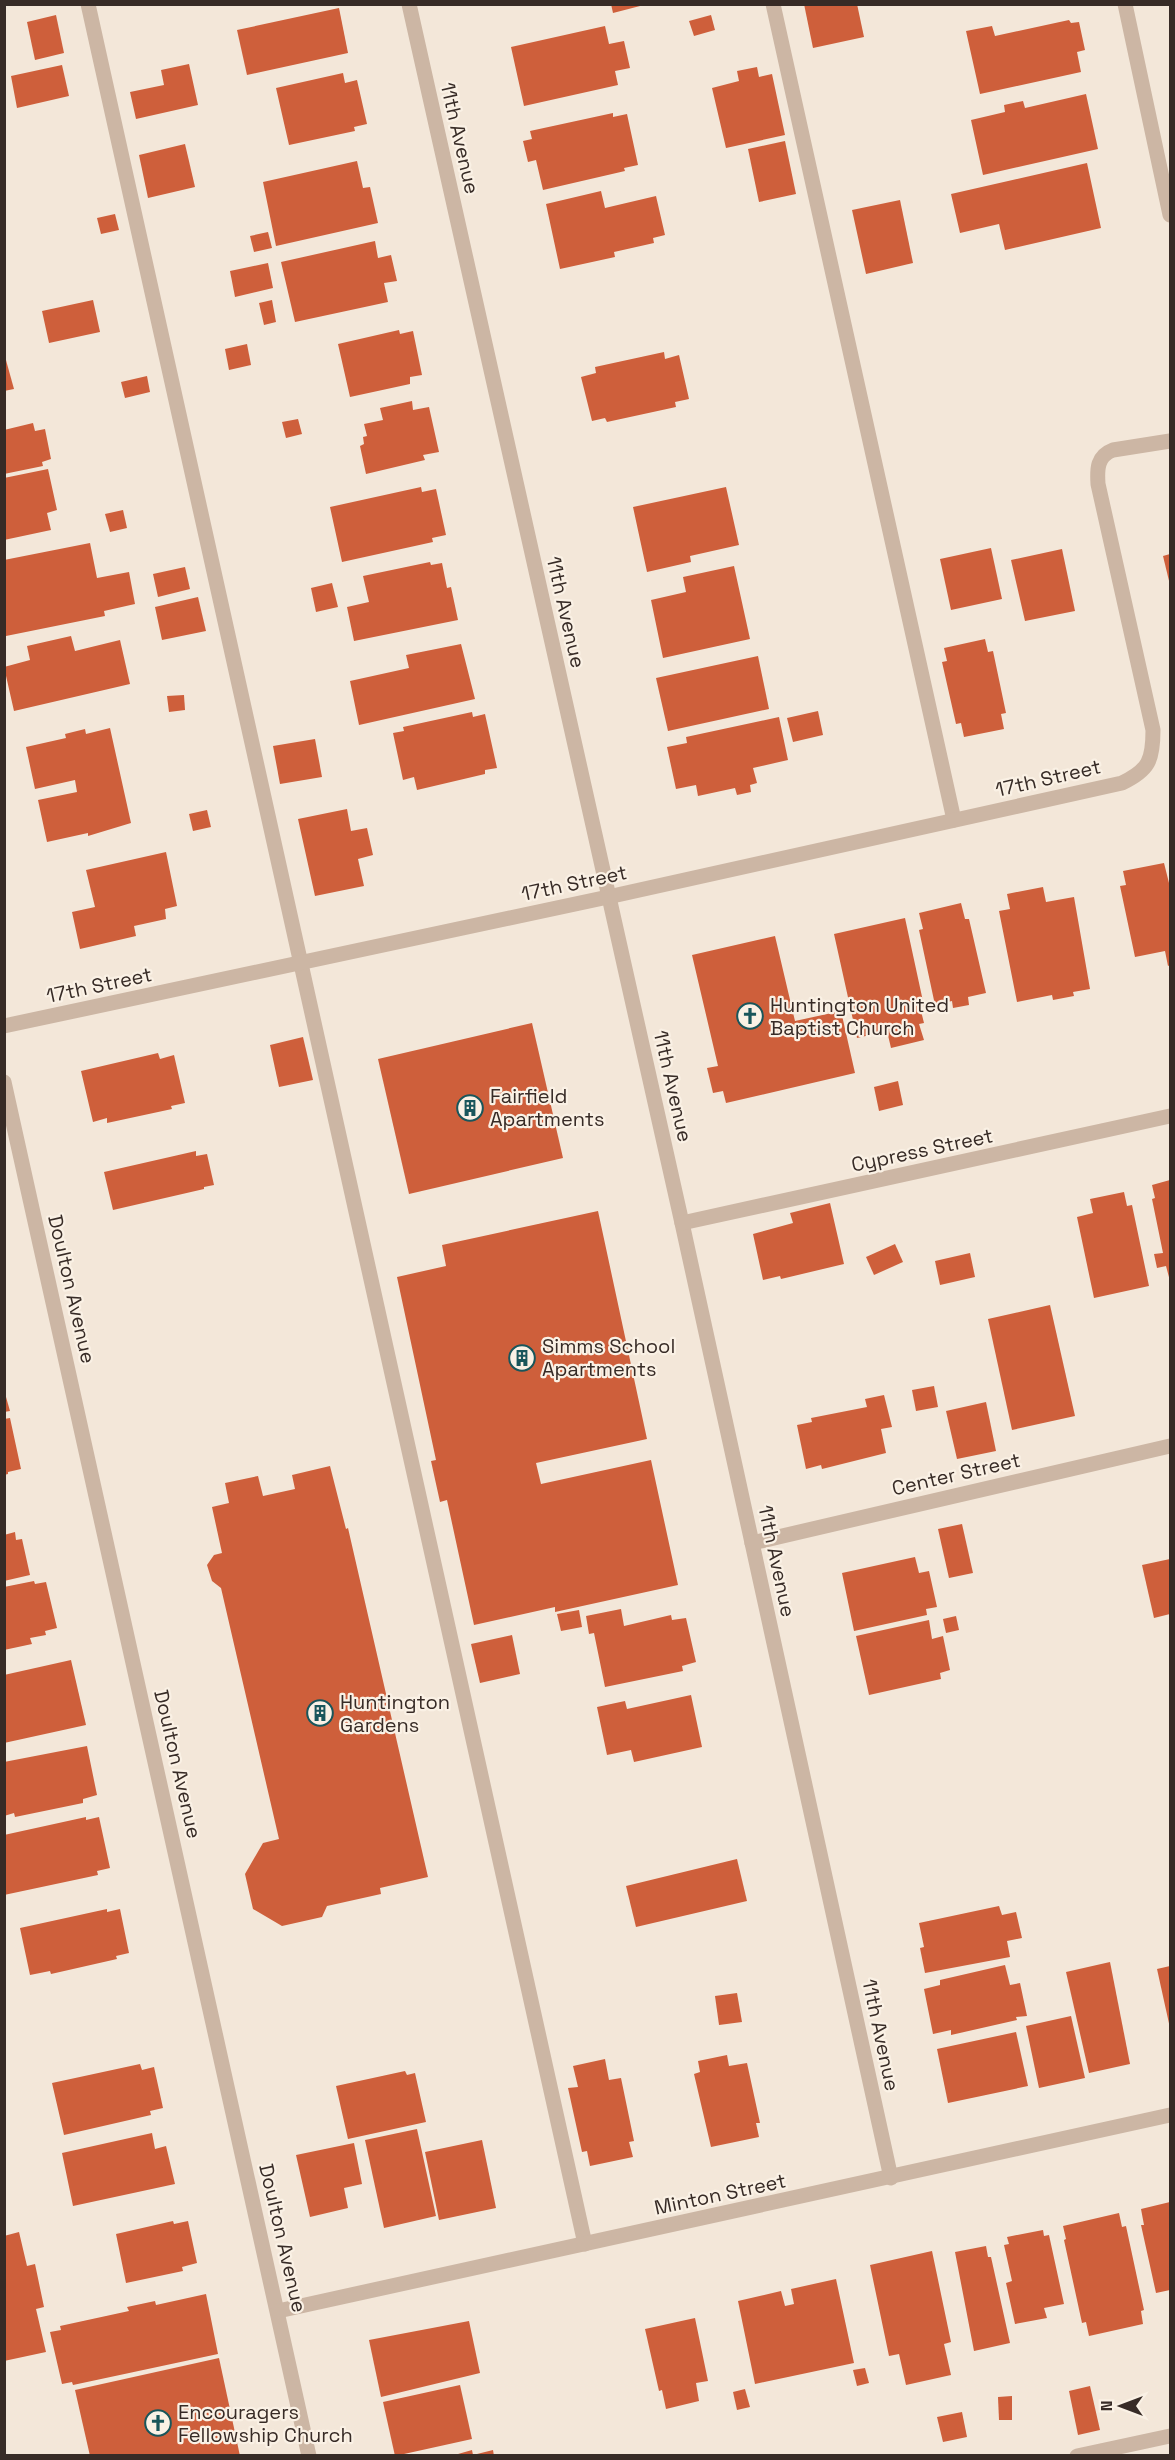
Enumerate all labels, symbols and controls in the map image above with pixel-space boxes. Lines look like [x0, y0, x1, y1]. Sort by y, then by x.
street label: 11th Avenue [435, 80, 485, 196]
street label: 11th Avenue [541, 554, 591, 670]
street label: 17th Street [993, 753, 1103, 803]
street label: 17th Street [519, 859, 629, 907]
street label: 17th Street [44, 961, 154, 1009]
place label: Huntington United Baptist Church [770, 992, 949, 1041]
church icon: Huntington United Baptist Church [735, 1001, 765, 1031]
street label: 11th Avenue [648, 1028, 698, 1144]
place label: Fairfield Apartments [490, 1083, 604, 1132]
building icon: Fairfield Apartments [455, 1093, 485, 1123]
street label: Cypress Street [849, 1122, 995, 1178]
street label: Doulton Avenue [42, 1212, 102, 1366]
place label: Simms School Apartments [542, 1333, 675, 1382]
building icon: Simms School Apartments [507, 1343, 537, 1373]
street label: Center Street [889, 1447, 1023, 1501]
street label: 11th Avenue [752, 1503, 802, 1619]
street label: Doulton Avenue [148, 1687, 208, 1841]
place label: Huntington Gardens [340, 1689, 450, 1738]
building icon: Huntington Gardens [305, 1698, 335, 1728]
street label: 11th Avenue [856, 1977, 906, 2093]
street label: Doulton Avenue [253, 2161, 313, 2315]
street label: Minton Street [652, 2167, 788, 2221]
north arrow [1091, 2376, 1151, 2436]
place label: Encouragers Fellowship Church [178, 2399, 353, 2448]
text: N [1096, 2401, 1117, 2411]
church icon: Encouragers Fellowship Church [143, 2408, 173, 2438]

